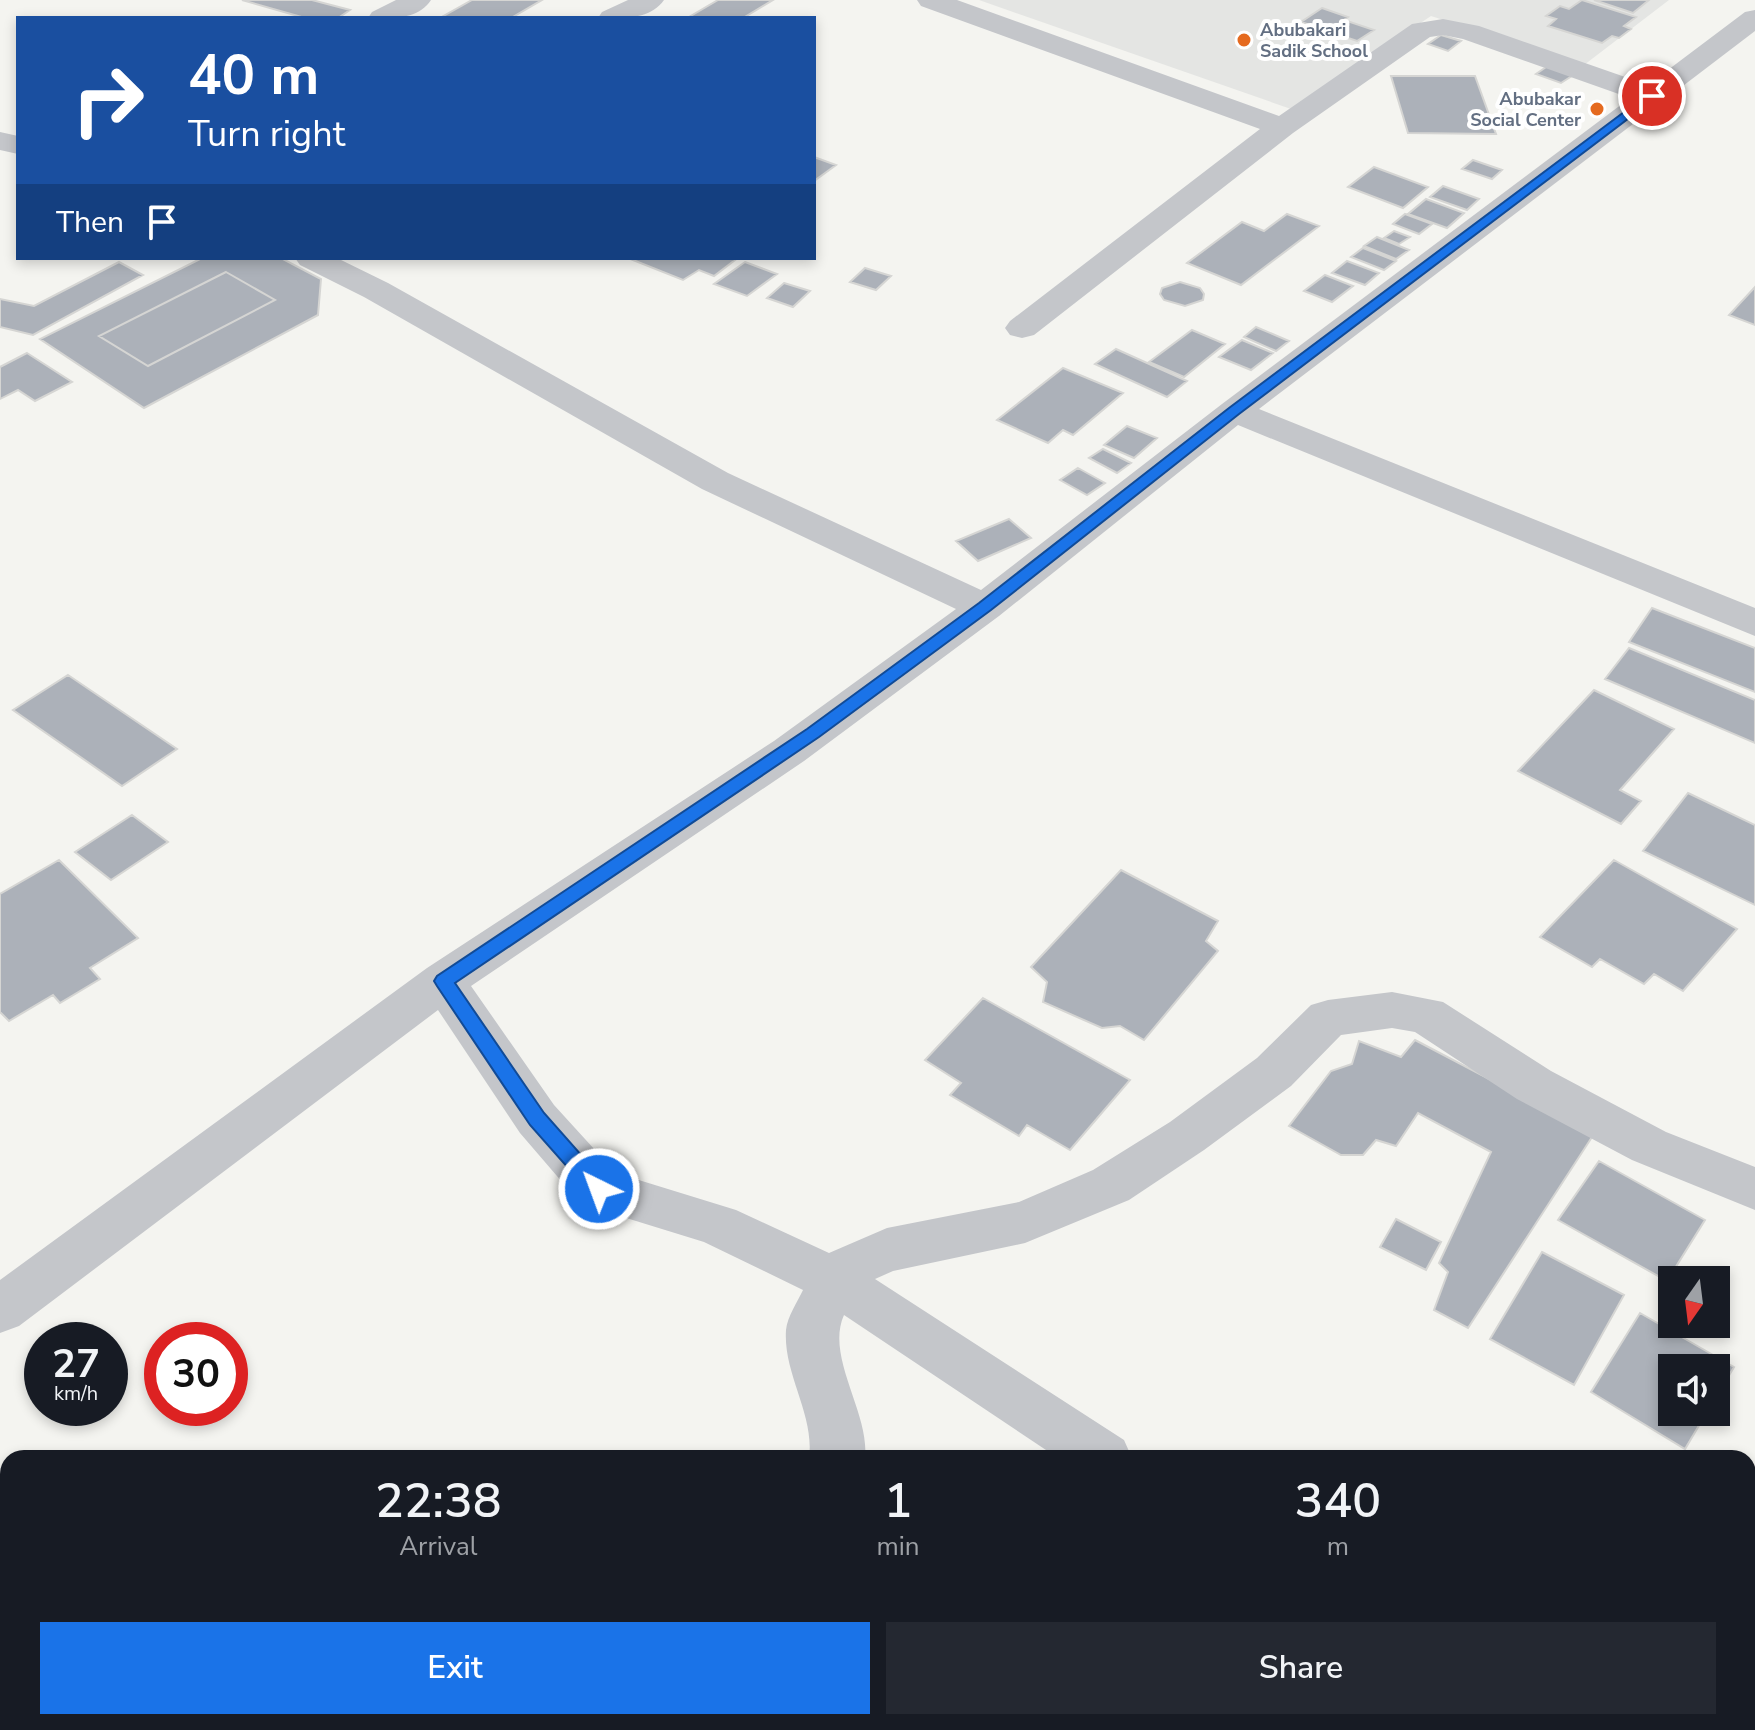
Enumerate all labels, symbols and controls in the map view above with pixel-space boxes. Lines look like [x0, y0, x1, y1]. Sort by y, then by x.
place label: Abubakari Sadik School [1260, 18, 1368, 63]
marker: Abubakari Sadik School [1235, 31, 1253, 49]
text: 40 m [188, 37, 319, 114]
icon: right [56, 48, 160, 152]
pin [1618, 62, 1686, 130]
icon: arrive [1630, 74, 1674, 118]
place label: Abubakar Social Center [1470, 87, 1581, 132]
marker: Abubakar Social Center [1588, 100, 1606, 118]
text: Turn right [188, 110, 345, 159]
icon: arrive [140, 200, 184, 244]
text: Then [56, 202, 124, 243]
position arrow [557, 1147, 641, 1231]
north arrow [1658, 1266, 1730, 1338]
map controls [1658, 1266, 1730, 1426]
speed limit sign: 30 [144, 1322, 248, 1426]
text: 27 [52, 1337, 100, 1391]
button: sound [1658, 1354, 1730, 1426]
text: km/h [54, 1380, 98, 1407]
text: 22:38 [375, 1468, 502, 1534]
text: 1 [884, 1468, 912, 1534]
text: 340 [1295, 1468, 1381, 1534]
text: Arrival [399, 1529, 477, 1564]
text: min [877, 1529, 920, 1564]
text: m [1327, 1529, 1349, 1564]
button: Exit [40, 1622, 870, 1714]
button: Share [886, 1622, 1716, 1714]

